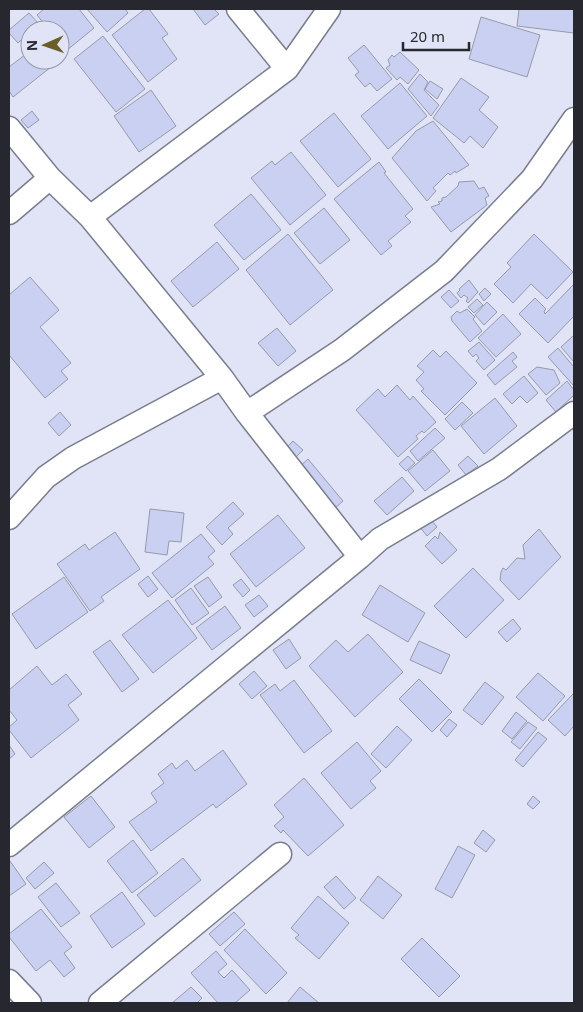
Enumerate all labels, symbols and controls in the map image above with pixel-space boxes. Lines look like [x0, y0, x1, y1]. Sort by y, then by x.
north arrow [20, 20, 70, 70]
scale bar [403, 20, 469, 52]
text: 20 m [410, 26, 445, 46]
text: N [22, 39, 41, 51]

